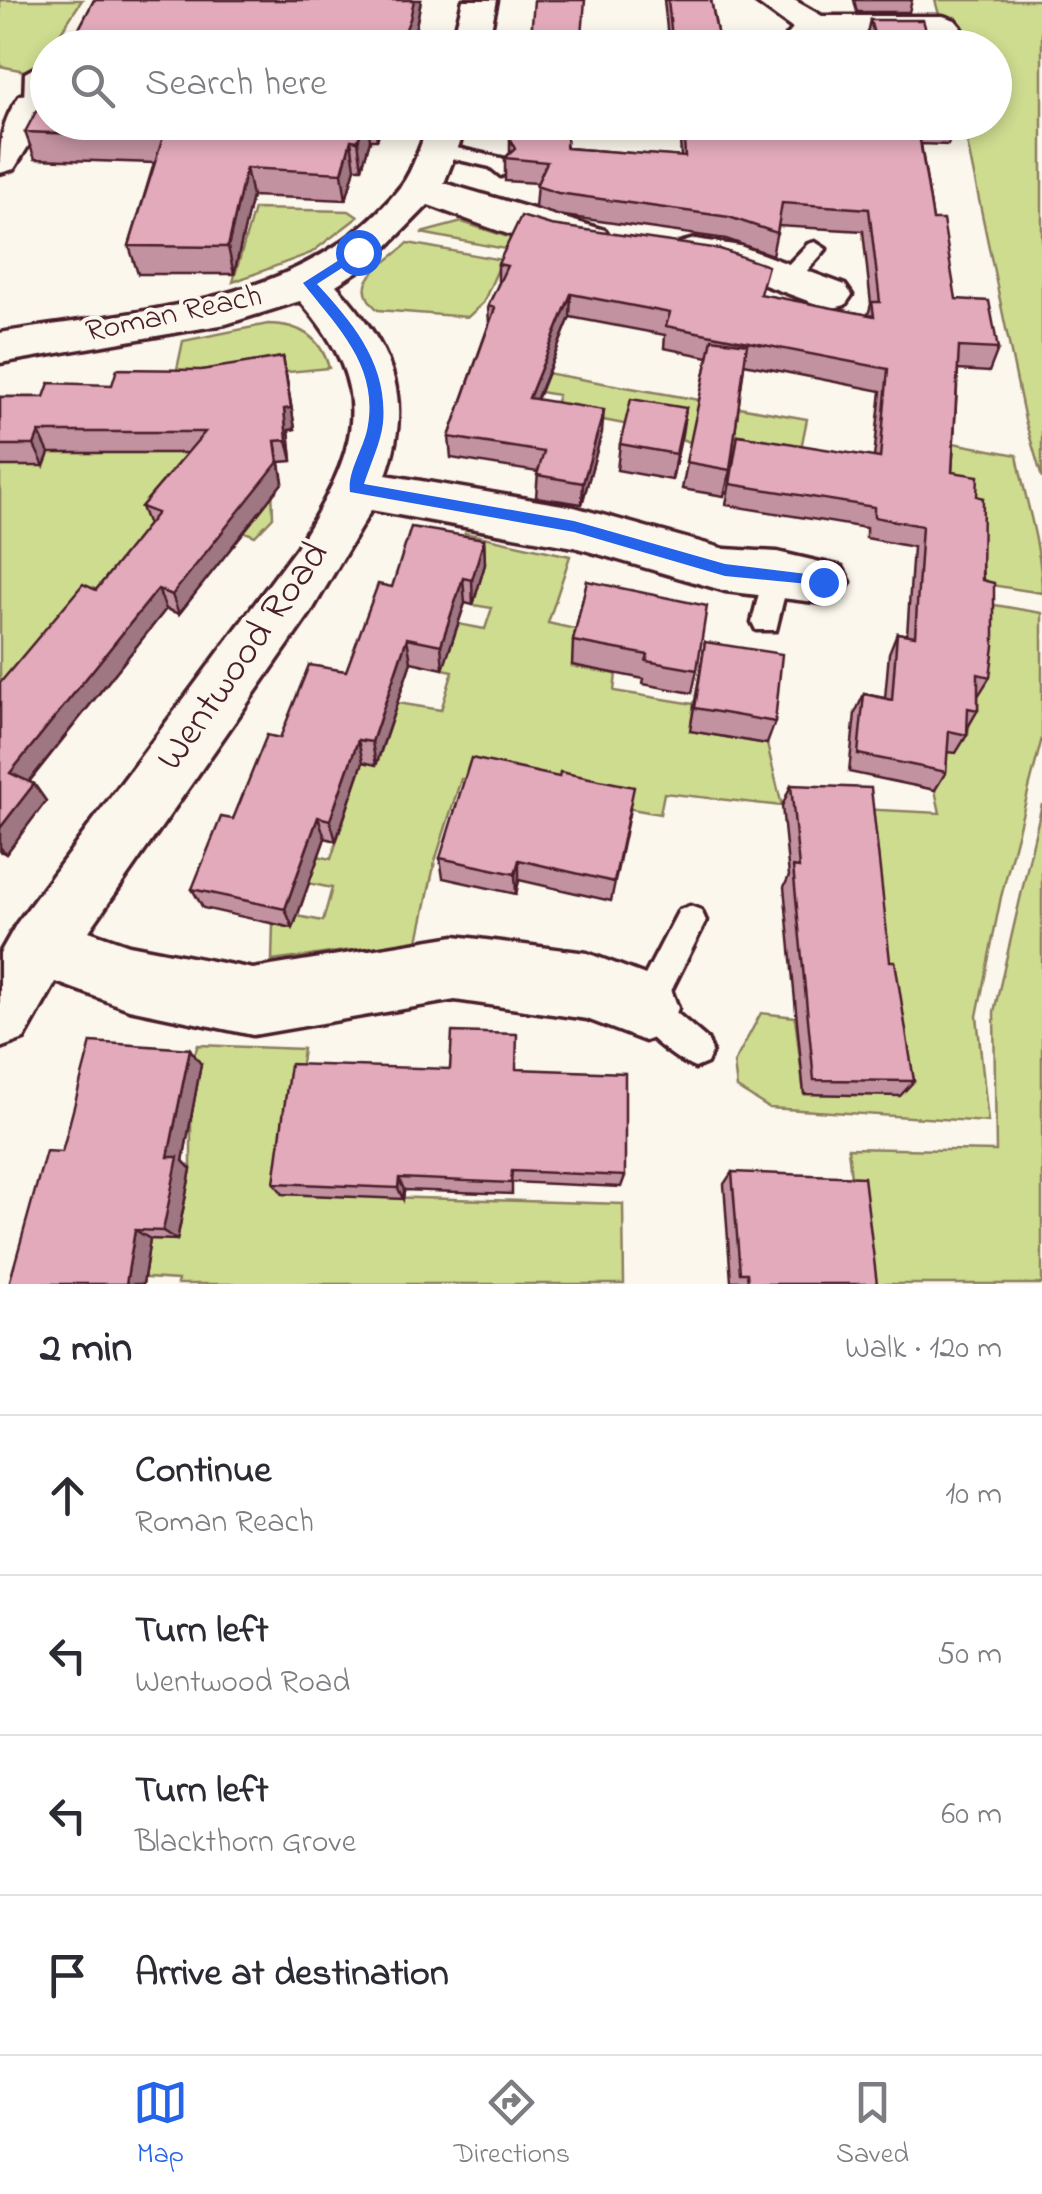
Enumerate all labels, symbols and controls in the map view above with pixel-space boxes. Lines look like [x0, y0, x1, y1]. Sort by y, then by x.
search box [30, 30, 1012, 140]
text: Search here [145, 57, 327, 113]
icon: search [65, 58, 120, 113]
route start [336, 230, 382, 276]
street label: Roman Reach [82, 273, 266, 357]
street label: Wentwood Road [143, 530, 345, 784]
route end [801, 560, 847, 606]
text: 2 min [40, 1319, 132, 1380]
text: Walk · 120 m [845, 1326, 1002, 1373]
text: Continue [135, 1444, 271, 1500]
icon: ahead [40, 1468, 95, 1523]
text: 10 m [945, 1472, 1002, 1519]
text: Roman Reach [135, 1500, 314, 1547]
text: Turn left [135, 1604, 268, 1660]
icon: left [40, 1628, 95, 1683]
text: 50 m [937, 1632, 1002, 1679]
text: Wentwood Road [135, 1660, 350, 1707]
text: Turn left [135, 1764, 268, 1820]
icon: left [40, 1788, 95, 1843]
text: 60 m [941, 1792, 1002, 1839]
text: Blackthorn Grove [135, 1820, 356, 1867]
text: Arrive at destination [135, 1947, 449, 2003]
icon: arrive [40, 1948, 95, 2003]
tab: Map [133, 2075, 188, 2176]
tab: Directions [454, 2075, 570, 2176]
tab: Saved [836, 2075, 909, 2176]

